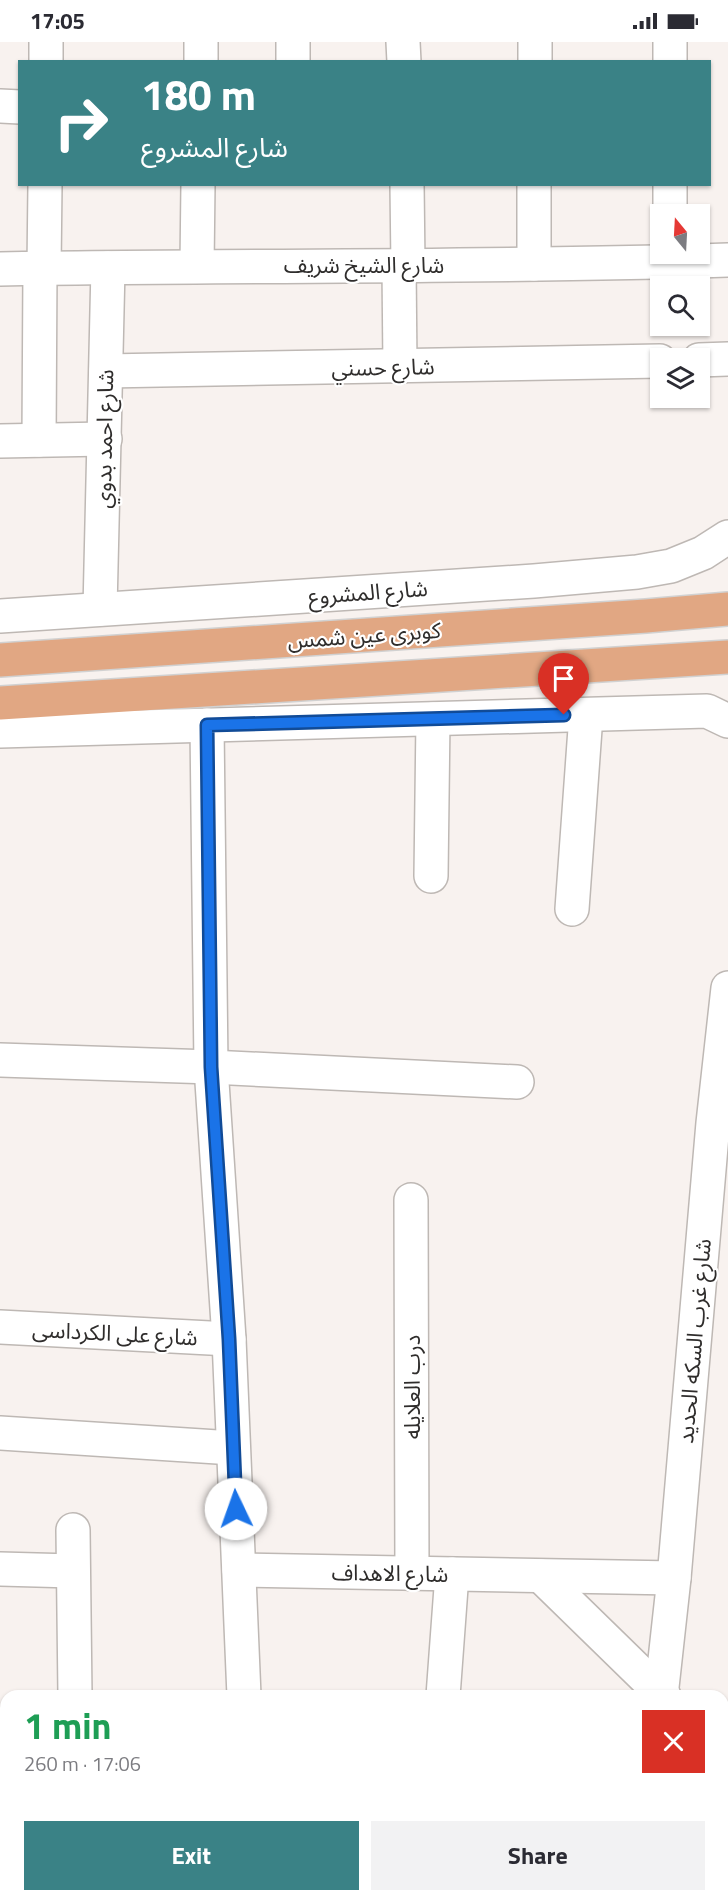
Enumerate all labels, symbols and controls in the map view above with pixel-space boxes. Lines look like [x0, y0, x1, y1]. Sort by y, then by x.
text: 17:05 [30, 4, 85, 38]
text: 180 m [141, 62, 256, 126]
icon: right [42, 84, 120, 162]
text: شارع المشروع [141, 126, 288, 167]
north arrow [650, 204, 710, 264]
map controls [650, 204, 710, 408]
street label: شارع الشيخ شريف [284, 248, 444, 282]
button: search [650, 276, 710, 336]
button: layers [650, 348, 710, 408]
street label: شارع حسني [331, 349, 435, 385]
street label: شارع احمد بدوي [86, 369, 122, 509]
street label: شارع المشروع [307, 571, 429, 613]
street label: كوبرى عين شمس [286, 613, 443, 657]
pin [538, 653, 589, 715]
icon: arrive [547, 662, 580, 695]
street label: شارع غرب السكه الحديد [668, 1237, 720, 1445]
street label: شارع على الكرداسى [31, 1312, 199, 1354]
street label: درب العلايله [395, 1335, 429, 1439]
position arrow [204, 1477, 268, 1541]
street label: شارع الاهداف [331, 1555, 449, 1591]
text: 1 min [24, 1698, 111, 1753]
button: close [642, 1710, 705, 1773]
text: 260 m · 17:06 [24, 1748, 141, 1779]
button: Exit [24, 1821, 359, 1890]
button: Share [371, 1821, 705, 1890]

